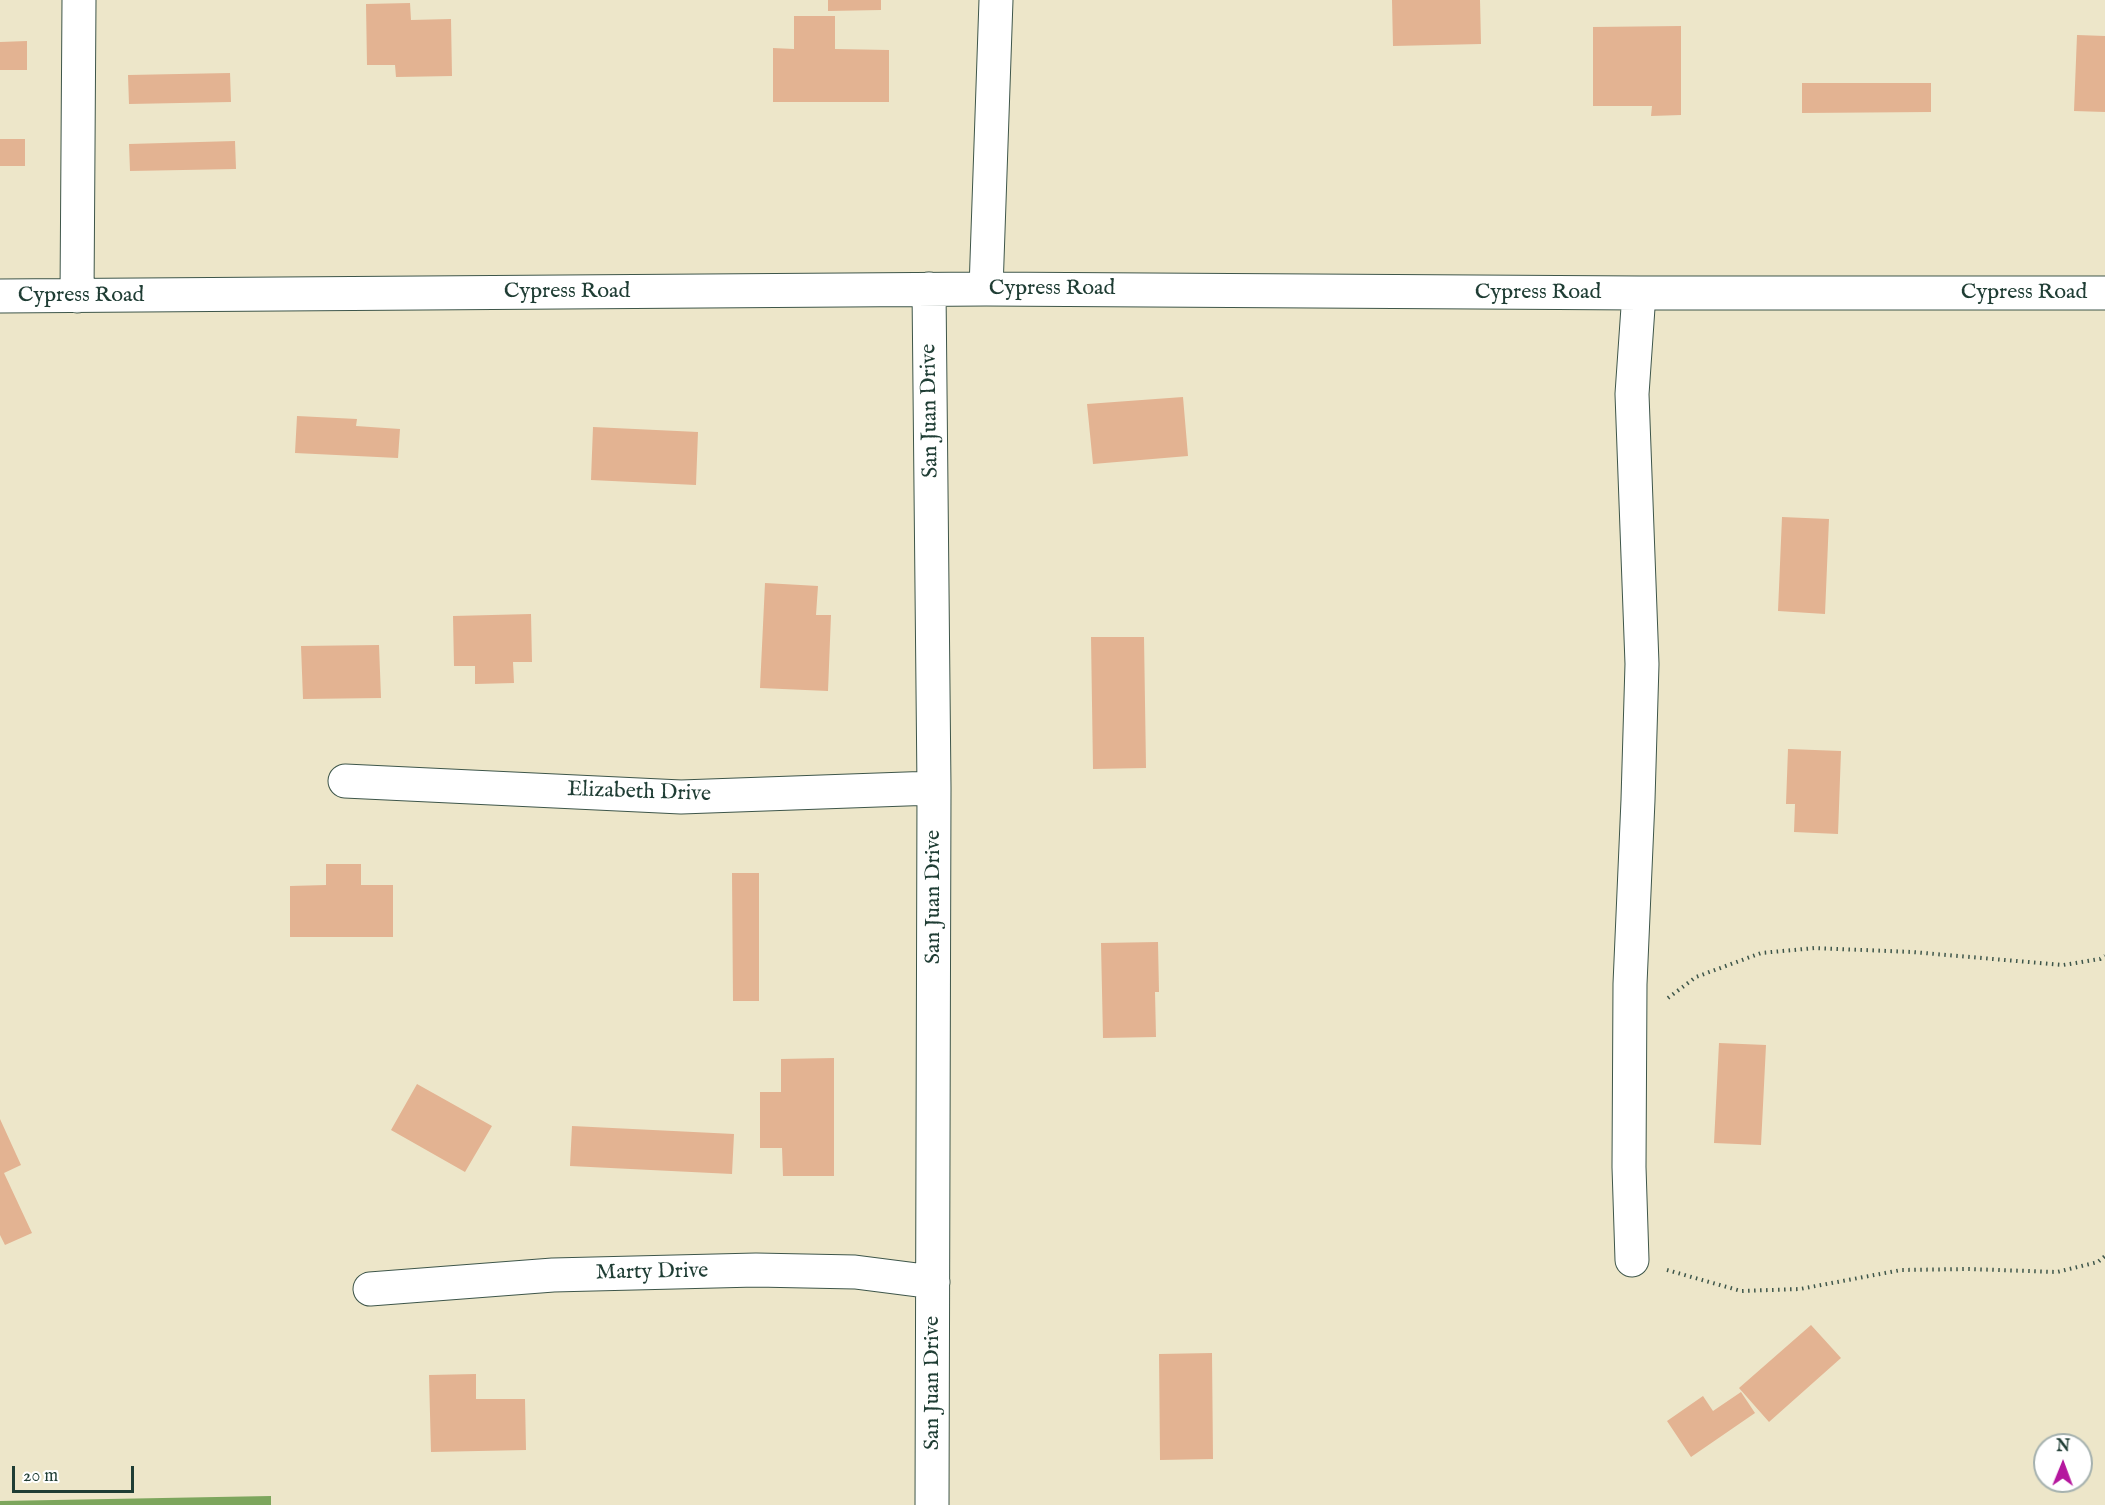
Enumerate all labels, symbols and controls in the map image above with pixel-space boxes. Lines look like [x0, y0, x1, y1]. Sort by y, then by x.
street label: Cypress Road [989, 276, 1115, 302]
street label: Cypress Road [504, 279, 630, 305]
street label: Cypress Road [1475, 280, 1601, 306]
street label: Cypress Road [1961, 280, 2087, 306]
street label: Cypress Road [18, 283, 144, 309]
street label: San Juan Drive [917, 344, 945, 478]
street label: Elizabeth Drive [567, 777, 711, 809]
street label: San Juan Drive [921, 830, 947, 964]
street label: Marty Drive [595, 1259, 709, 1287]
street label: San Juan Drive [920, 1316, 946, 1450]
north arrow [2033, 1433, 2093, 1493]
text: N [2056, 1437, 2070, 1457]
scale bar [15, 1454, 136, 1492]
text: 20 m [23, 1465, 58, 1488]

